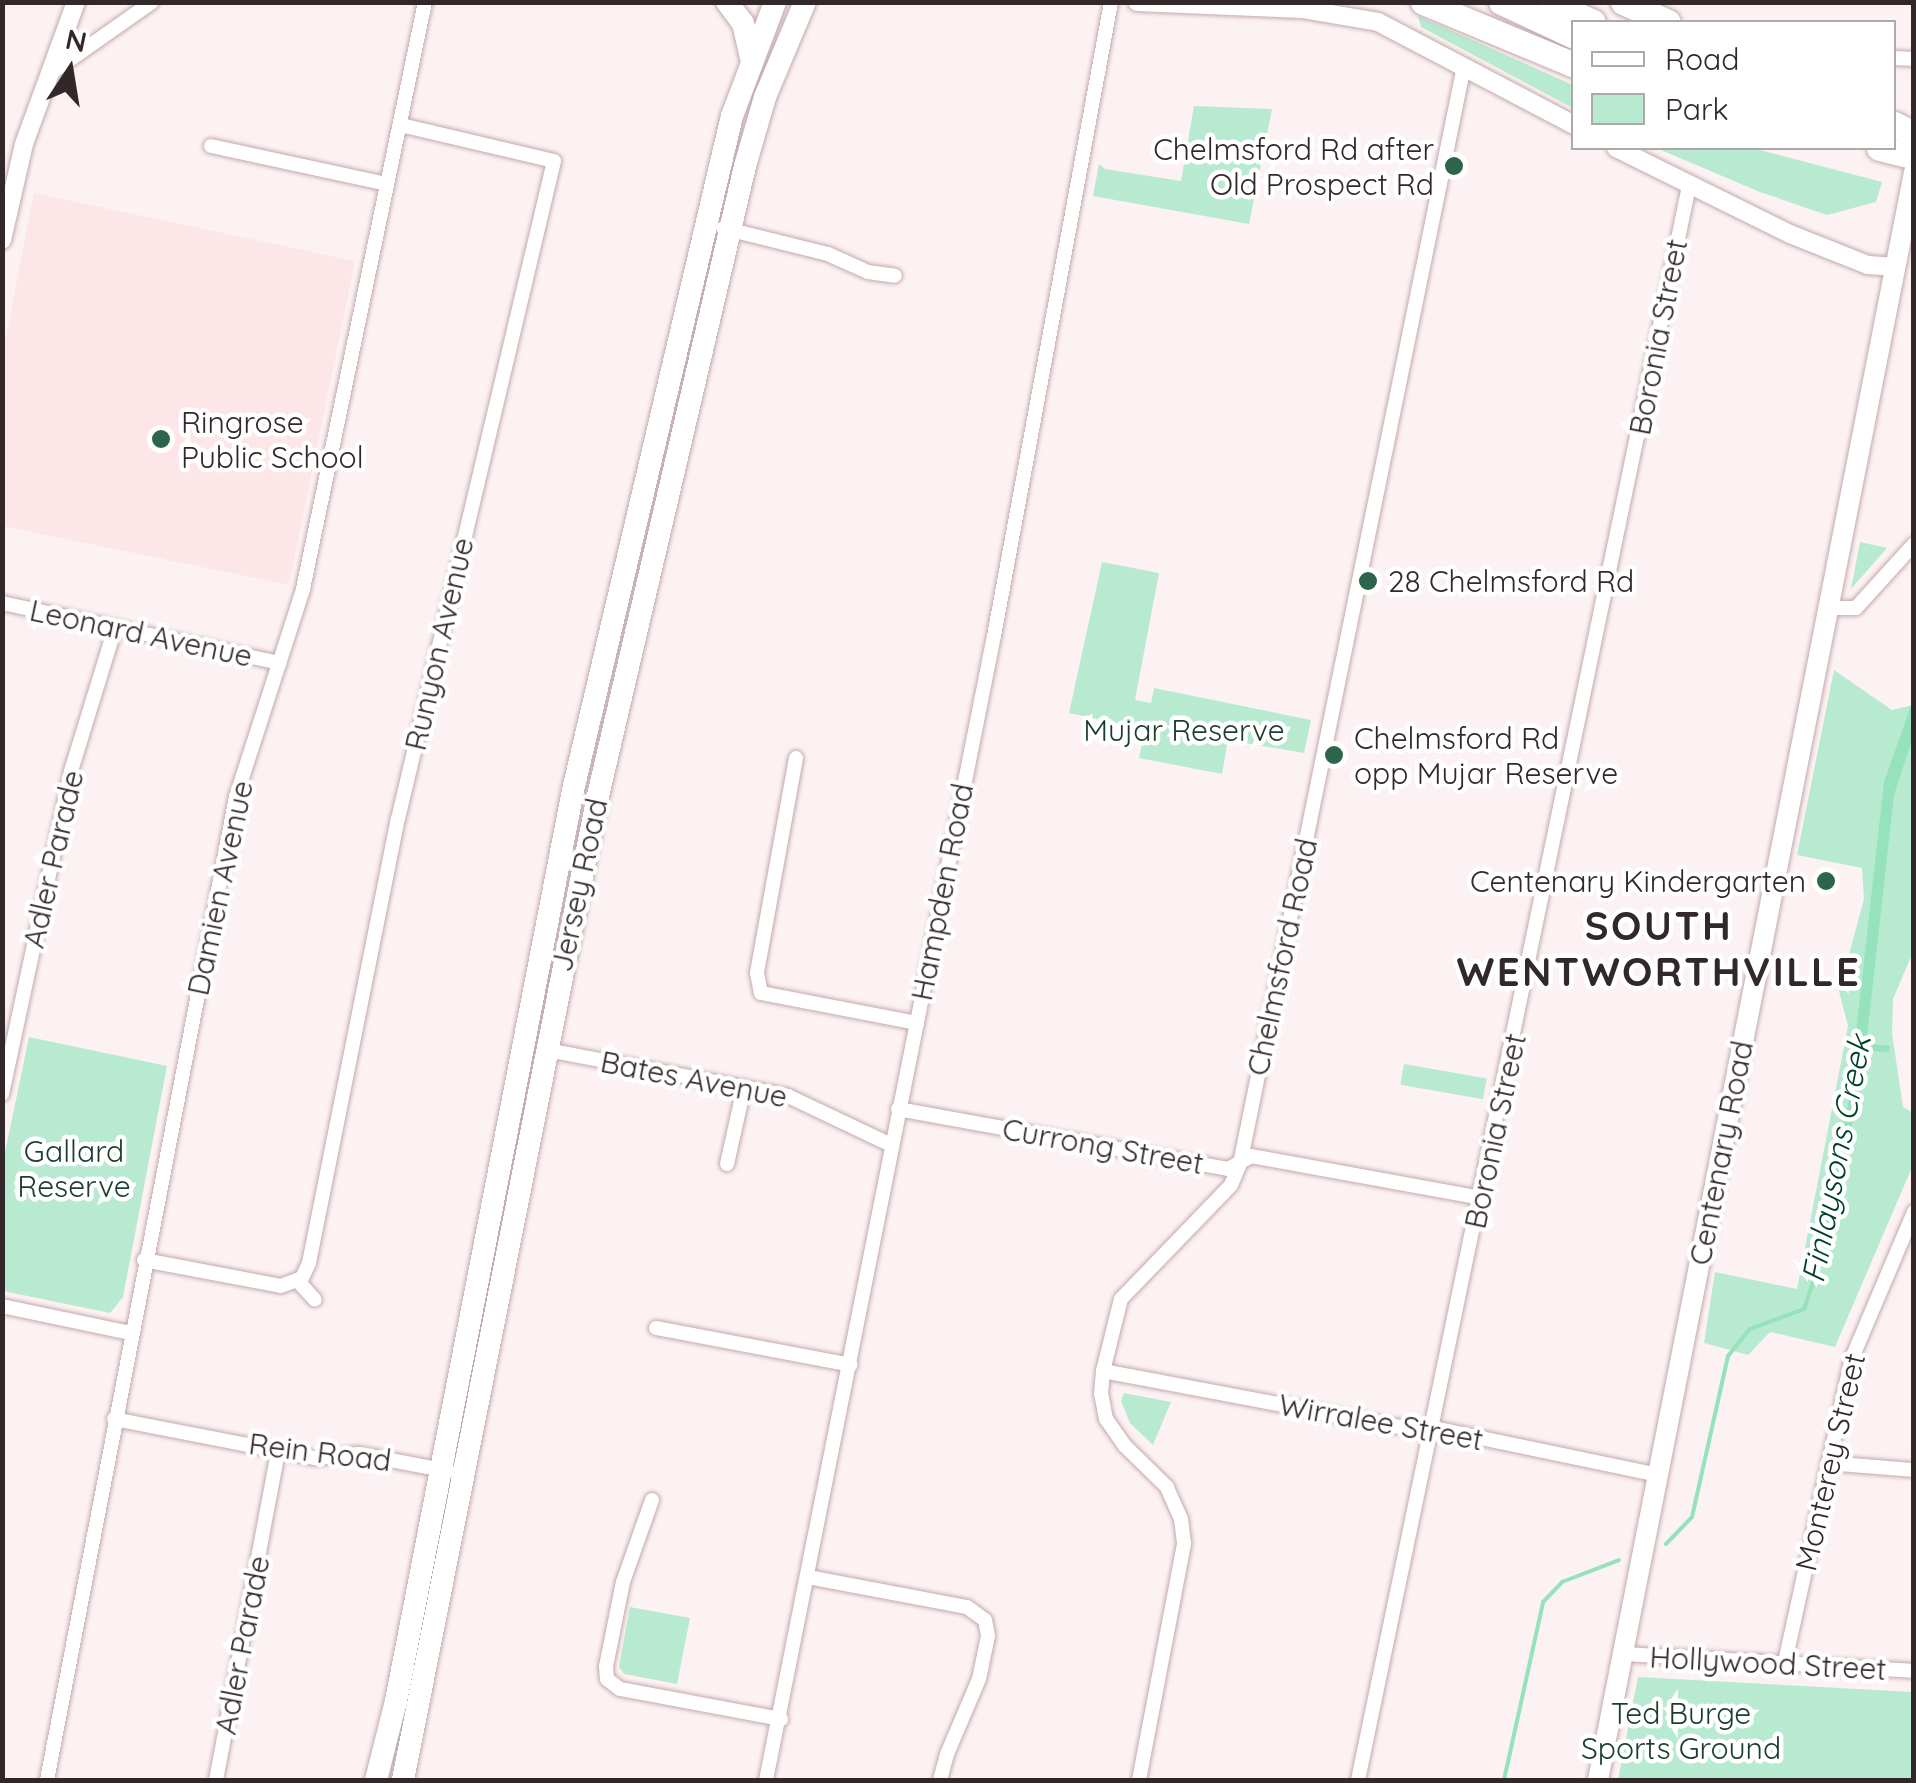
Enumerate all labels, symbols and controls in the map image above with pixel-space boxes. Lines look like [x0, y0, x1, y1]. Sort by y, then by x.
north arrow [20, 20, 120, 120]
legend [1571, 20, 1896, 150]
text: N [63, 21, 90, 59]
text: Road [1665, 40, 1739, 78]
text: Park [1665, 90, 1729, 128]
place label: Chelmsford Rd after Old Prospect Rd [1153, 131, 1434, 202]
marker: Chelmsford Rd after Old Prospect Rd [1443, 155, 1465, 177]
street label: Boronia Street [1621, 236, 1695, 438]
place label: Ringrose Public School [181, 404, 364, 474]
marker: Ringrose Public School [150, 428, 172, 450]
street label: Runyon Avenue [397, 534, 481, 754]
place label: 28 Chelmsford Rd [1388, 563, 1634, 599]
marker: 28 Chelmsford Rd [1357, 570, 1379, 592]
street label: Leonard Avenue [27, 592, 255, 674]
park label: Mujar Reserve [1083, 712, 1285, 748]
place label: Chelmsford Rd opp Mujar Reserve [1354, 720, 1618, 790]
marker: Chelmsford Rd opp Mujar Reserve [1323, 744, 1345, 766]
street label: Adler Parade [15, 767, 91, 951]
street label: Damien Avenue [180, 777, 260, 999]
street label: Hampden Road [903, 780, 981, 1004]
street label: Jersey Road [543, 795, 615, 975]
street label: Chelmsford Road [1239, 835, 1325, 1079]
place label: Centenary Kindergarten [1470, 863, 1806, 899]
marker: Centenary Kindergarten [1815, 870, 1837, 892]
district label: SOUTH WENTWORTHVILLE [1457, 901, 1861, 995]
street label: Boronia Street [1457, 1030, 1533, 1232]
water label: Finlaysons Creek [1793, 1032, 1879, 1286]
street label: Centenary Road [1682, 1038, 1760, 1268]
street label: Bates Avenue [598, 1043, 790, 1115]
street label: Currong Street [1000, 1111, 1206, 1181]
park label: Gallard Reserve [17, 1133, 131, 1204]
street label: Monterey Street [1787, 1350, 1873, 1574]
street label: Wirralee Street [1276, 1386, 1486, 1458]
street label: Rein Road [247, 1425, 393, 1479]
street label: Adler Parade [207, 1553, 277, 1737]
street label: Hollywood Street [1649, 1639, 1887, 1687]
park label: Ted Burge Sports Ground [1581, 1695, 1781, 1766]

